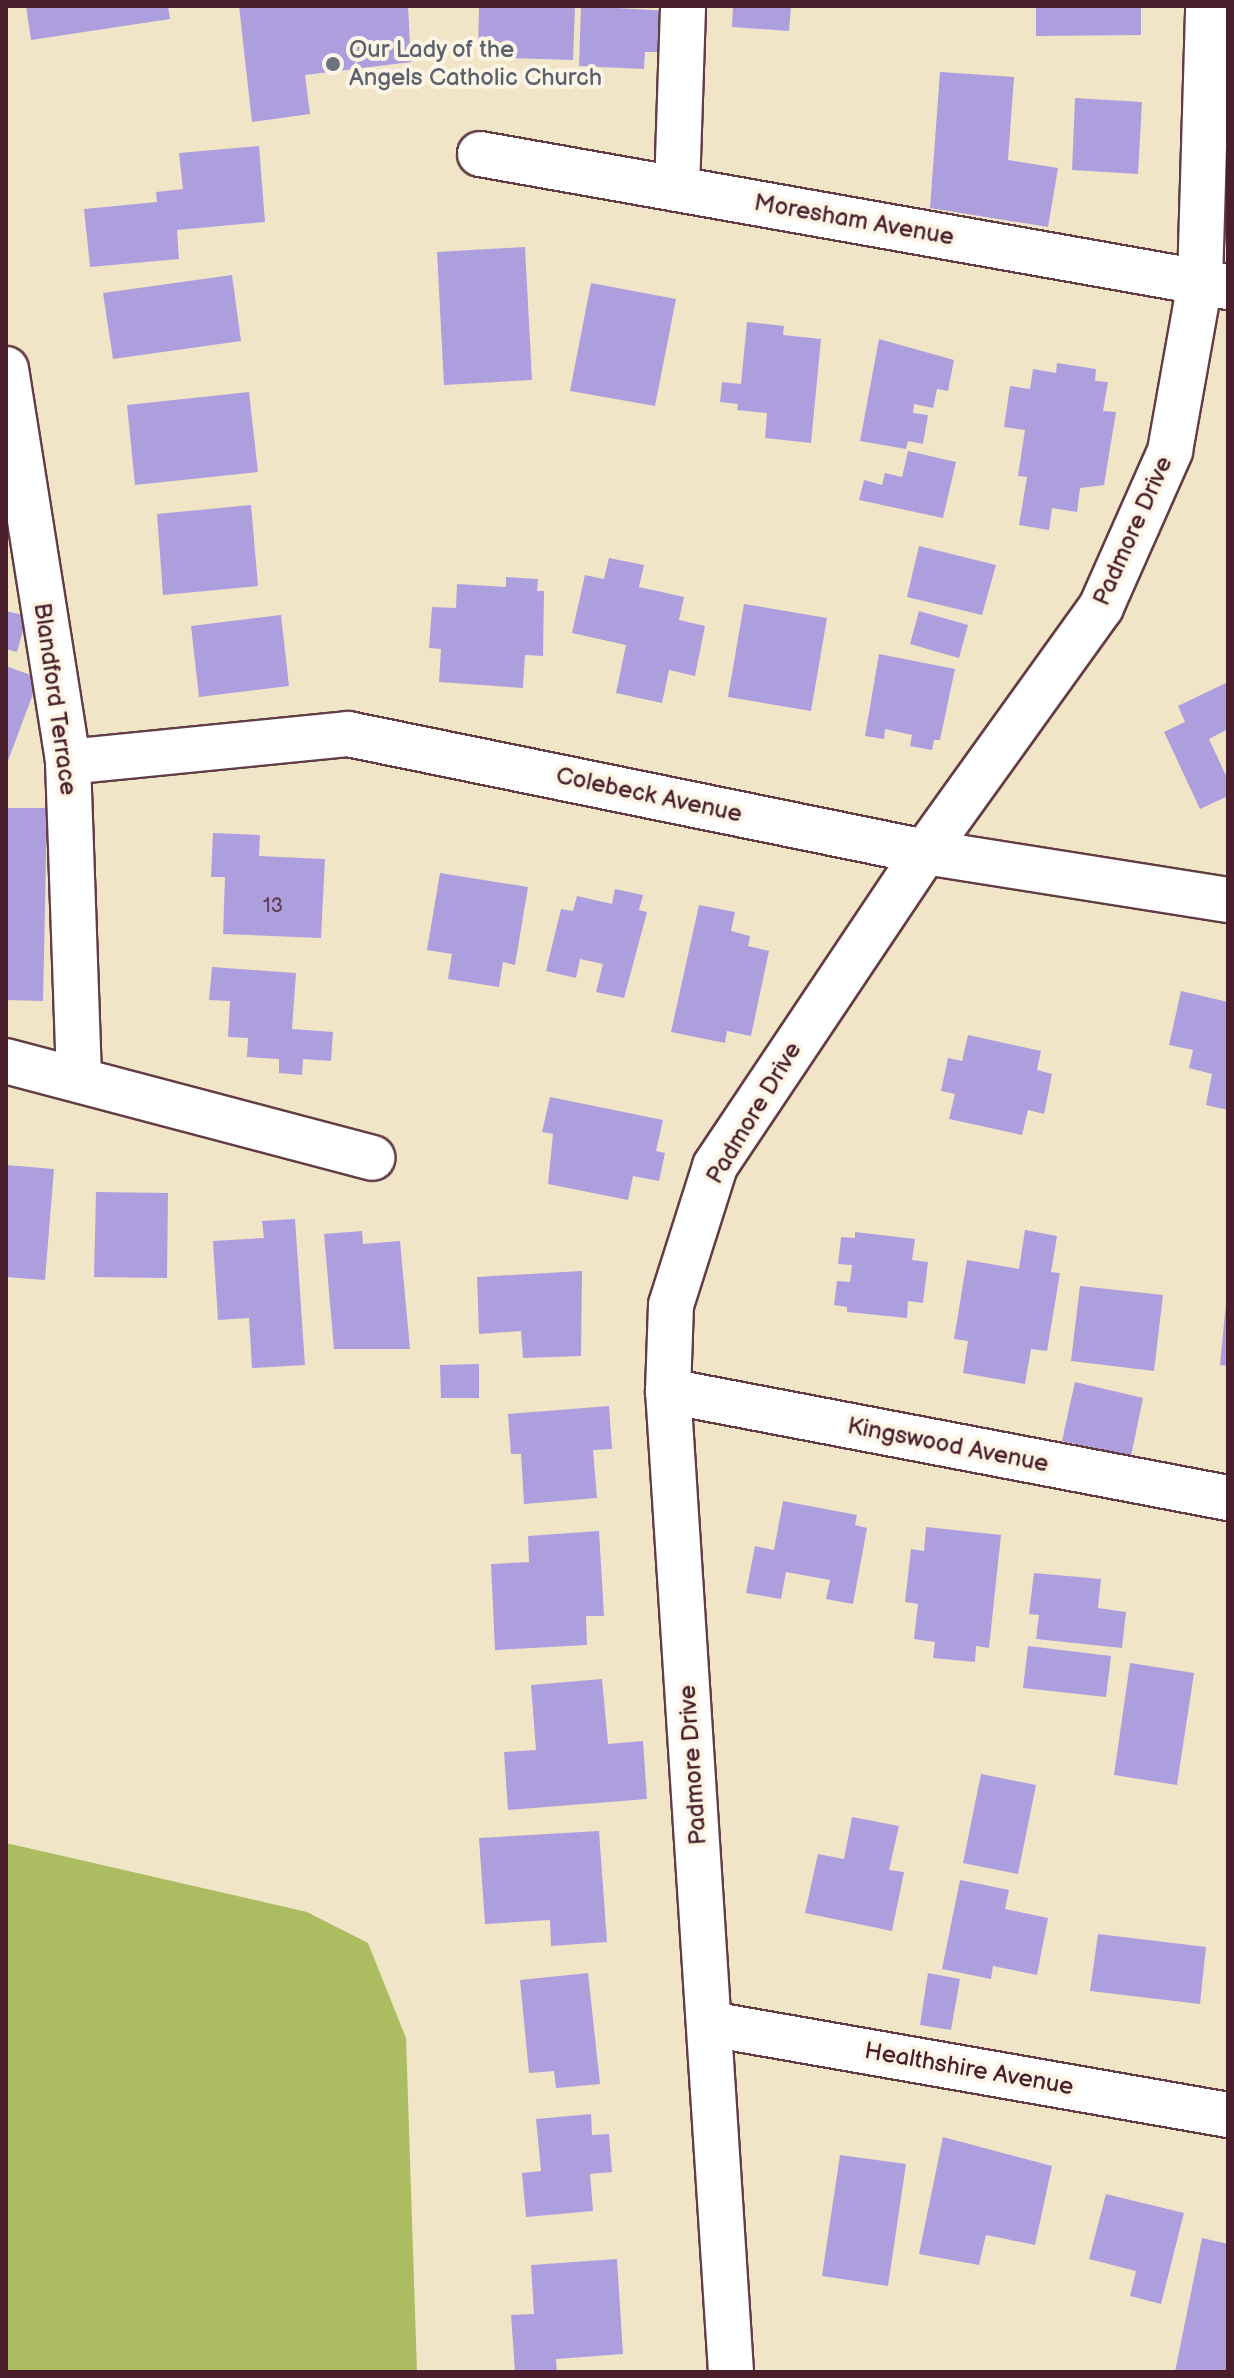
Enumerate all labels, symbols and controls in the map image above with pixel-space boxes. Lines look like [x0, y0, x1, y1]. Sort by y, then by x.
place label: Our Lady of the Angels Catholic Church [349, 36, 602, 92]
marker: Our Lady of the Angels Catholic Church [324, 55, 342, 73]
street label: Moresham Avenue [752, 188, 956, 252]
street label: Padmore Drive [1087, 452, 1179, 610]
street label: Blandford Terrace [27, 601, 83, 797]
street label: Colebeck Avenue [553, 761, 745, 829]
house number: 13 [263, 894, 283, 918]
street label: Padmore Drive [700, 1037, 808, 1189]
street label: Kingswood Avenue [845, 1411, 1051, 1479]
street label: Padmore Drive [673, 1684, 713, 1846]
street label: Healthshire Avenue [862, 2036, 1076, 2102]

